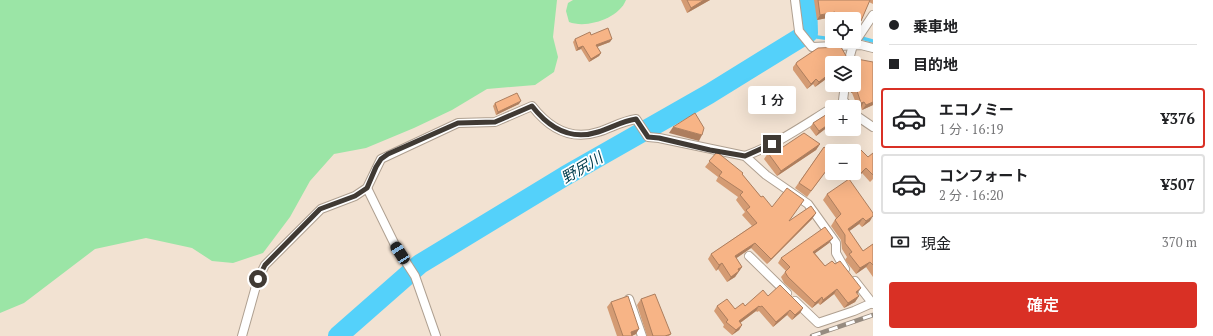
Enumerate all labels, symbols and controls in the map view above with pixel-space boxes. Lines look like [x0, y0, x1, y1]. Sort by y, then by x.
map controls [825, 12, 861, 180]
button: locate [825, 12, 861, 48]
text: 乗車地 [913, 16, 958, 36]
text: 目的地 [913, 54, 958, 74]
button: layers [825, 56, 861, 92]
callout: 1 分 [748, 86, 796, 114]
text: 1 分 [760, 91, 784, 109]
text: エコノミー [939, 99, 1014, 119]
button: + [825, 100, 861, 136]
icon: car [891, 100, 927, 136]
text: ¥376 [1161, 108, 1195, 128]
text: 1 分 · 16:19 [939, 120, 1004, 138]
route end [763, 135, 781, 153]
button: − [825, 144, 861, 180]
water label: 野尻川 [557, 146, 608, 187]
text: コンフォート [939, 165, 1029, 185]
icon: car [891, 166, 927, 202]
text: ¥507 [1161, 174, 1195, 194]
text: 2 分 · 16:20 [939, 186, 1004, 204]
icon: cash [889, 231, 911, 253]
text: 現金 [921, 233, 951, 253]
text: 370 m [1162, 233, 1197, 251]
car [388, 240, 412, 266]
route start [249, 270, 267, 288]
button: 確定 [889, 282, 1197, 328]

